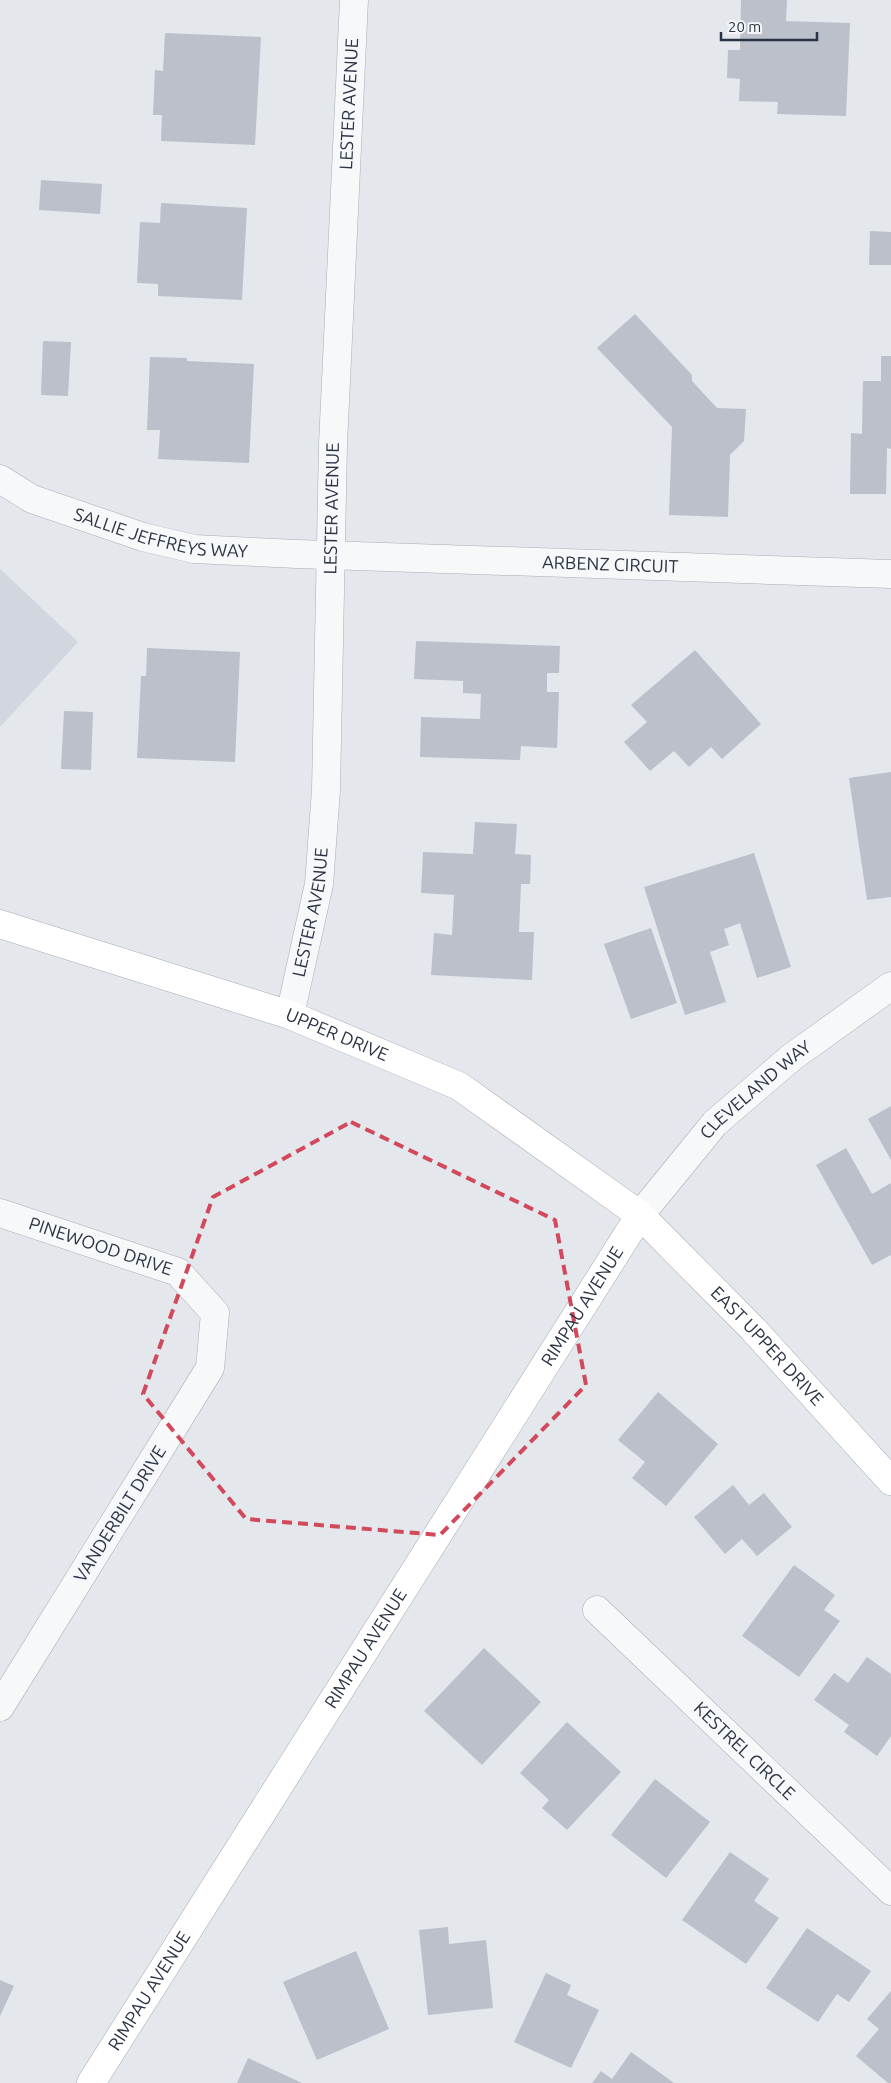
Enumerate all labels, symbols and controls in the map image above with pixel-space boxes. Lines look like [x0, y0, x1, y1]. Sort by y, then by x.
scale bar [721, 10, 817, 42]
text: 20 m [728, 18, 761, 35]
street label: LESTER AVENUE [335, 38, 361, 170]
street label: LESTER AVENUE [319, 442, 342, 575]
street label: SALLIE JEFFREYS WAY [71, 503, 249, 561]
street label: ARBENZ CIRCUIT [542, 551, 679, 576]
street label: LESTER AVENUE [288, 847, 331, 979]
street label: UPPER DRIVE [283, 1003, 392, 1064]
street label: CLEVELAND WAY [695, 1035, 815, 1143]
street label: PINEWOOD DRIVE [27, 1212, 175, 1278]
street label: RIMPAU AVENUE [536, 1242, 627, 1369]
street label: EAST UPPER DRIVE [707, 1282, 828, 1409]
street label: VANDERBILT DRIVE [69, 1442, 169, 1585]
street label: RIMPAU AVENUE [320, 1585, 410, 1711]
street label: KESTREL CIRCLE [690, 1697, 800, 1803]
street label: RIMPAU AVENUE [103, 1927, 194, 2054]

